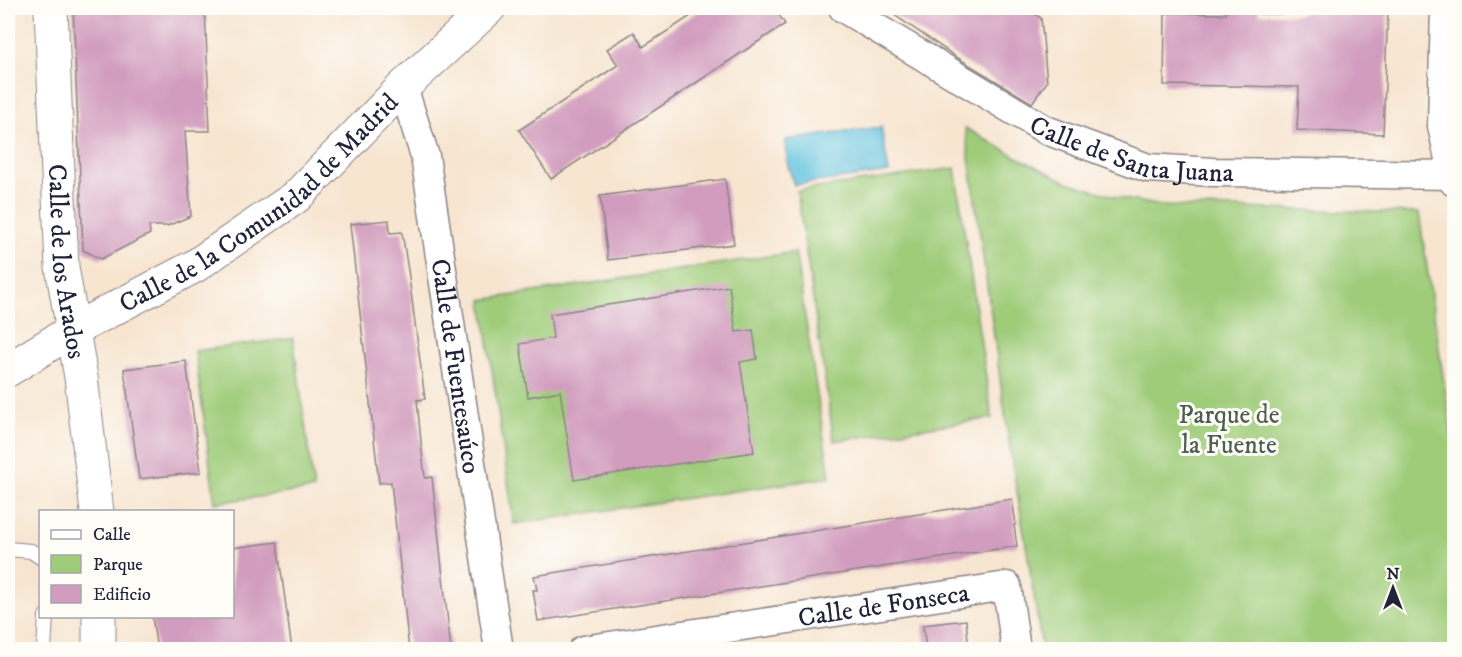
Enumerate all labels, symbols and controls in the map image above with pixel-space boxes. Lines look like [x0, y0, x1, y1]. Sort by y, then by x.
street label: Calle de la Comunidad de Madrid [114, 87, 406, 321]
street label: Calle de Santa Juana [1023, 109, 1234, 190]
street label: Calle de los Arados [40, 163, 93, 361]
street label: Calle de Fuentesaúco [423, 257, 487, 476]
park label: Parque de la Fuente [1178, 399, 1280, 462]
legend [39, 510, 234, 618]
text: Calle [93, 524, 131, 546]
text: Parque [93, 554, 143, 576]
north arrow [1363, 558, 1423, 618]
text: N [1386, 564, 1400, 584]
street label: Calle de Fonseca [796, 577, 972, 635]
text: Edificio [93, 584, 151, 606]

